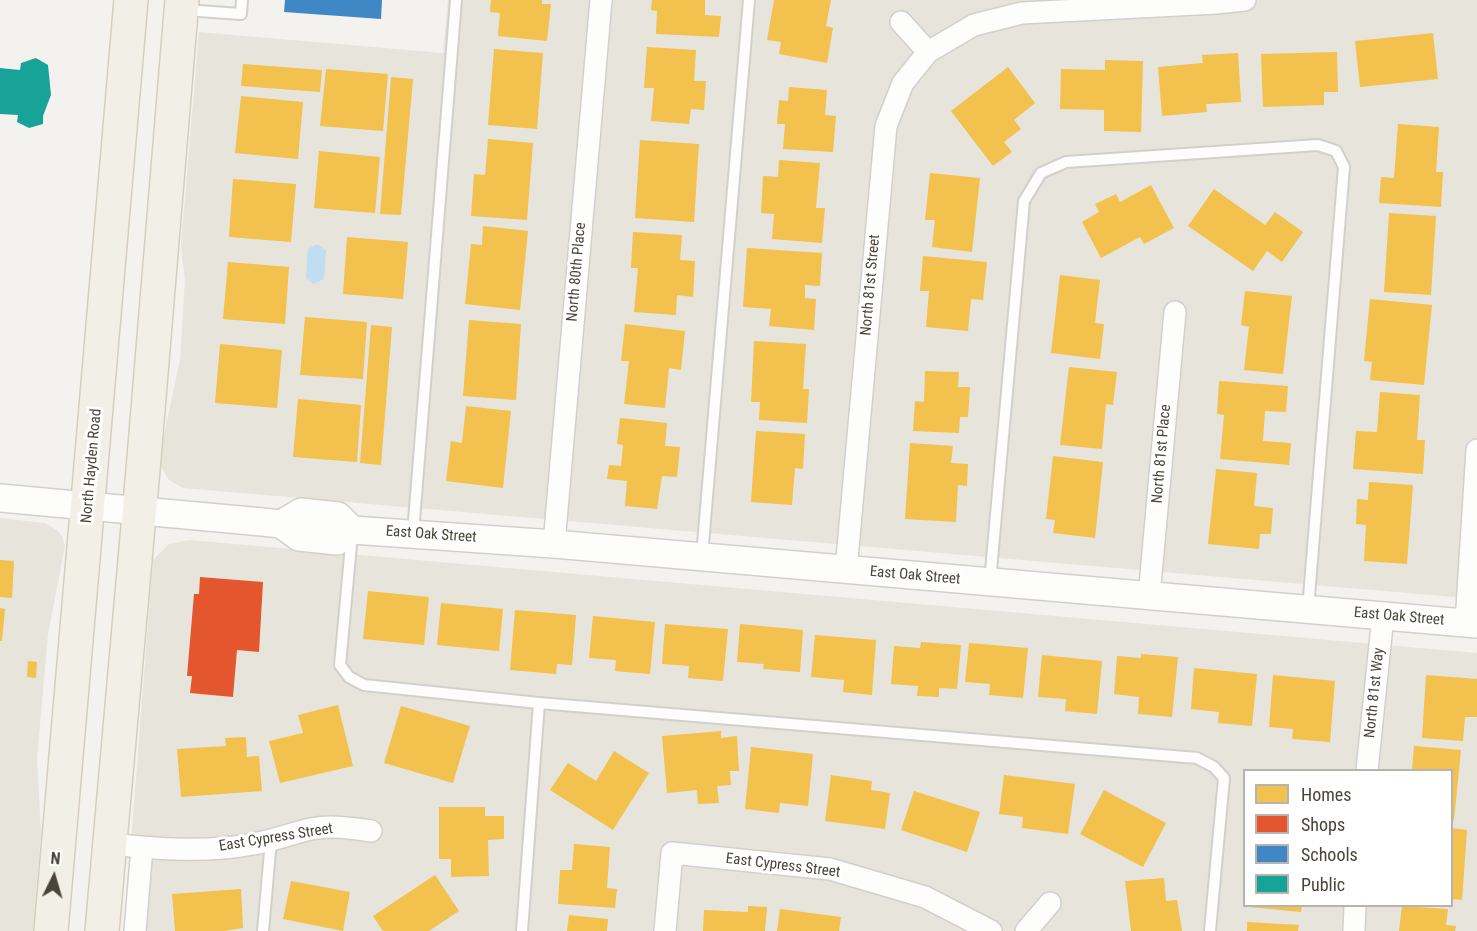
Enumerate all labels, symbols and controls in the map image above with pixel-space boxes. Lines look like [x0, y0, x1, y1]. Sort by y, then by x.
street label: North 80th Place [564, 222, 590, 322]
street label: North 81st Street [858, 234, 884, 336]
street label: North 81st Place [1149, 404, 1175, 504]
street label: North Hayden Road [78, 408, 106, 524]
street label: East Oak Street [385, 523, 477, 547]
street label: East Oak Street [869, 563, 961, 589]
street label: East Oak Street [1353, 604, 1445, 630]
street label: North 81st Way [1361, 647, 1389, 739]
legend [1243, 769, 1453, 907]
text: Homes [1301, 784, 1351, 805]
text: Shops [1301, 814, 1345, 835]
street label: East Cypress Street [218, 820, 334, 856]
text: Schools [1301, 844, 1358, 865]
north arrow [24, 847, 84, 907]
text: N [50, 849, 61, 868]
street label: East Cypress Street [725, 850, 841, 882]
text: Public [1301, 874, 1345, 895]

